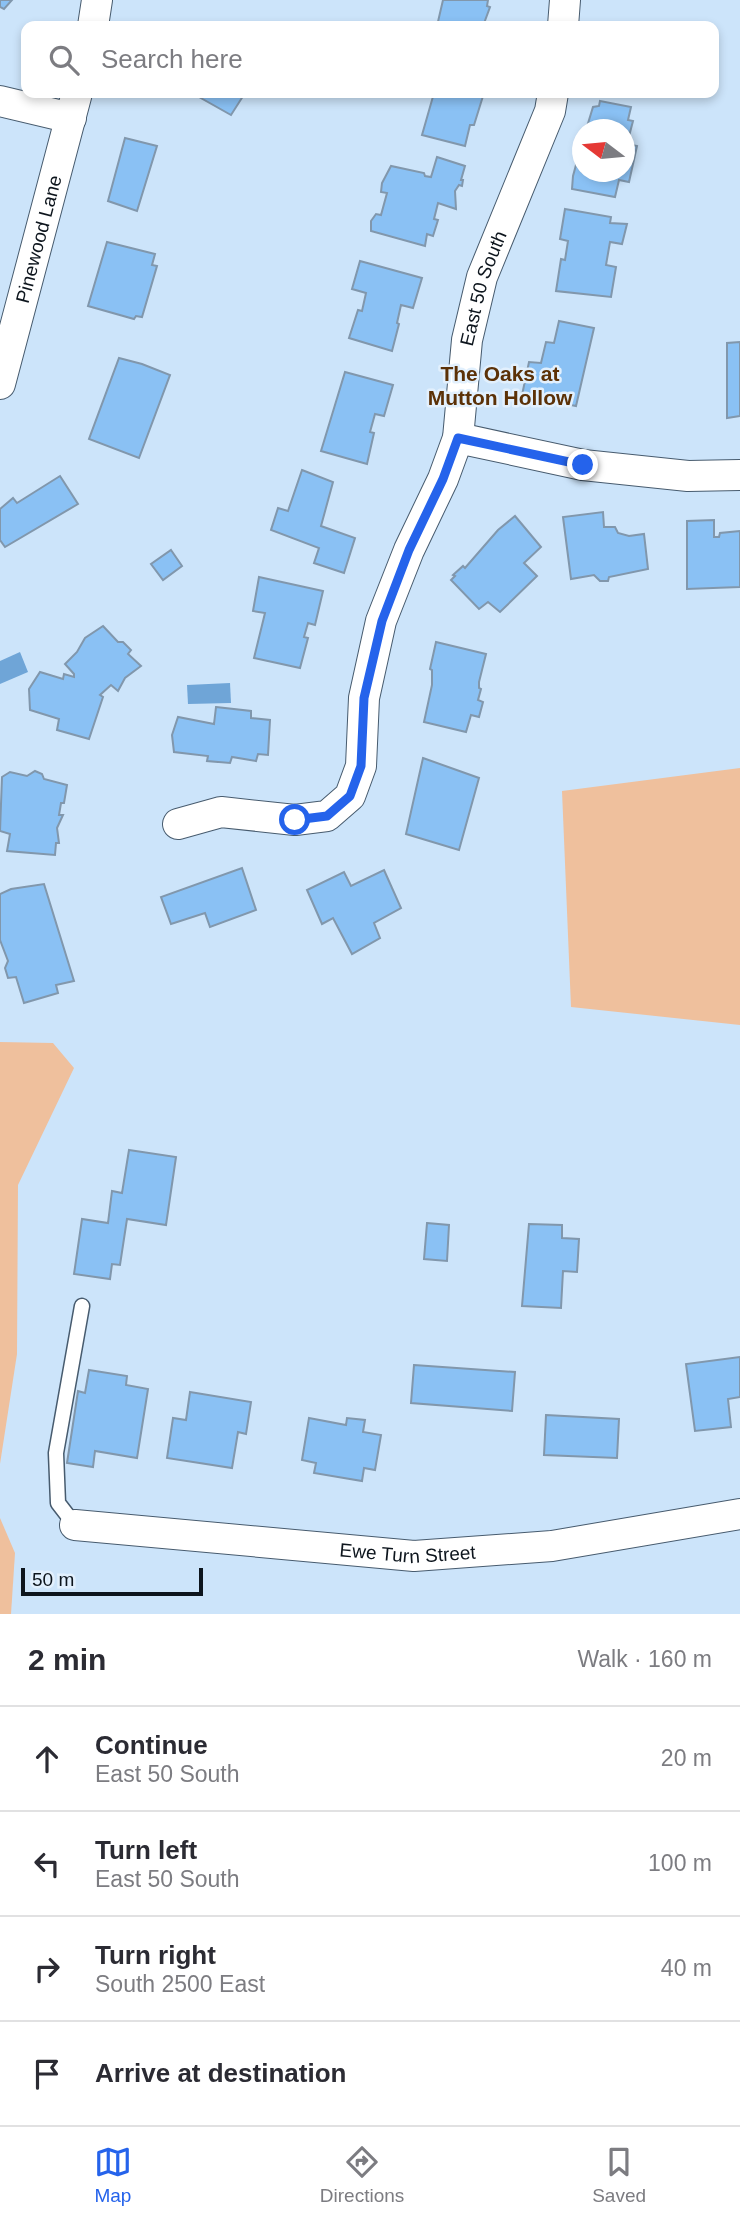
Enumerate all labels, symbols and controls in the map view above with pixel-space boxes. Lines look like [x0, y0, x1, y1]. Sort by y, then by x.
search box [21, 21, 719, 98]
icon: search [45, 41, 83, 79]
text: Search here [101, 44, 243, 74]
north arrow [572, 119, 635, 182]
street label: Pinewood Lane [11, 173, 65, 305]
street label: East 50 South [456, 228, 510, 348]
district label: The Oaks at Mutton Hollow [428, 362, 573, 409]
route end [567, 449, 598, 480]
route start [279, 804, 310, 835]
street label: Ewe Turn Street [339, 1539, 477, 1567]
scale bar [21, 1565, 203, 1597]
text: 50 m [32, 1569, 74, 1590]
text: 2 min [28, 1643, 106, 1676]
text: Walk · 160 m [577, 1646, 712, 1672]
text: Continue [95, 1730, 208, 1760]
icon: ahead [28, 1740, 66, 1778]
text: 20 m [661, 1745, 712, 1771]
text: East 50 South [95, 1761, 240, 1787]
text: Turn left [95, 1835, 197, 1865]
icon: left [28, 1845, 66, 1883]
text: 100 m [648, 1850, 712, 1876]
text: East 50 South [95, 1866, 240, 1892]
text: Turn right [95, 1940, 216, 1970]
icon: right [28, 1950, 66, 1988]
text: 40 m [661, 1955, 712, 1981]
text: South 2500 East [95, 1971, 265, 1997]
icon: arrive [28, 2055, 66, 2093]
text: Arrive at destination [95, 2058, 346, 2088]
tab: Map [94, 2143, 132, 2207]
tab: Directions [320, 2143, 404, 2207]
tab: Saved [592, 2143, 646, 2207]

